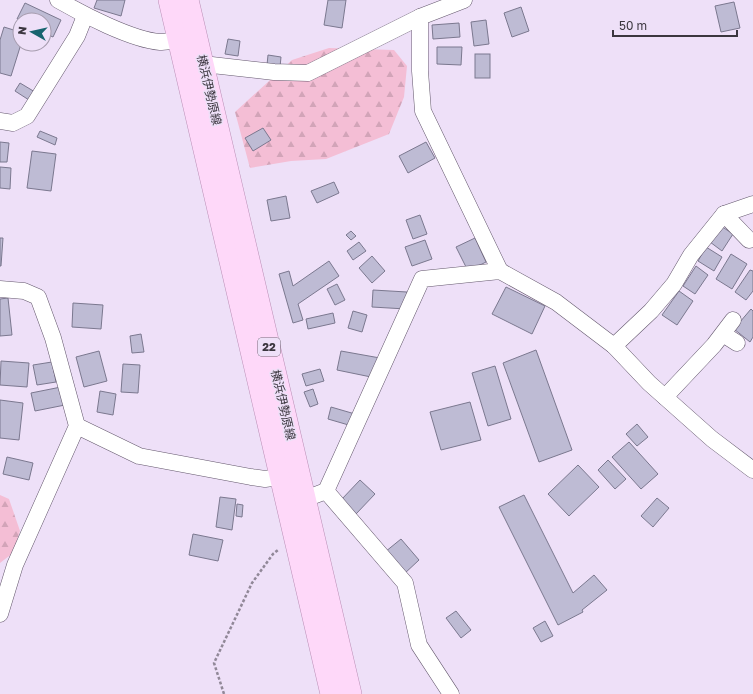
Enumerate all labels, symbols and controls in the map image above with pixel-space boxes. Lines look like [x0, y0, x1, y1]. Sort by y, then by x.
north arrow [12, 12, 52, 52]
scale bar [613, 12, 737, 38]
text: 50 m [619, 18, 647, 33]
text: N [15, 25, 29, 36]
street label: 横浜伊勢原線 [194, 53, 225, 127]
road number: 22 [258, 338, 280, 356]
street label: 横浜伊勢原線 [268, 368, 299, 442]

